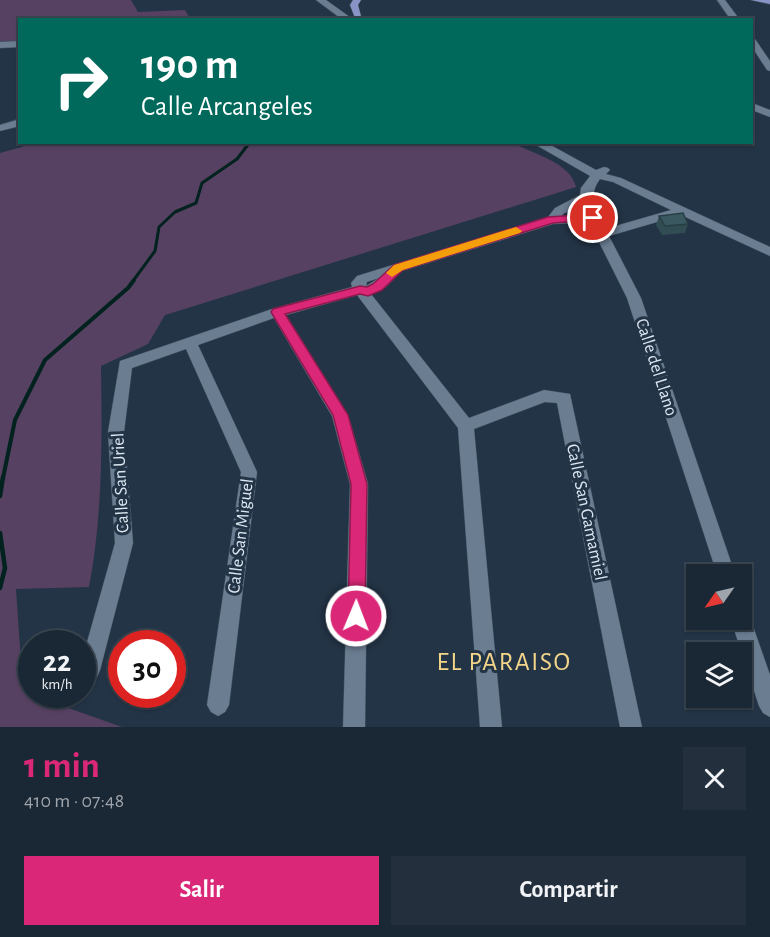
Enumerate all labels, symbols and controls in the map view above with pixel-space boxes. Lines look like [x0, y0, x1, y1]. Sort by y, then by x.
icon: right [42, 42, 120, 120]
text: 190 m [141, 44, 239, 86]
text: Calle Arcangeles [141, 93, 313, 120]
pin [567, 192, 618, 243]
icon: arrive [576, 201, 609, 234]
street label: Calle del Llano [632, 316, 680, 418]
street label: Calle San Uriel [109, 432, 133, 533]
street label: Calle San Gamamiel [563, 442, 609, 582]
street label: Calle San Miguel [225, 478, 257, 595]
north arrow [686, 564, 752, 630]
map controls [686, 564, 752, 708]
position arrow [324, 584, 388, 648]
speed limit sign: 30 [108, 630, 186, 708]
button: layers [686, 642, 752, 708]
text: 22 [43, 647, 71, 677]
district label: EL PARAISO [436, 649, 572, 675]
text: km/h [42, 677, 72, 692]
button: close [683, 747, 746, 810]
text: 1 min [24, 748, 100, 784]
text: 410 m · 07:48 [24, 791, 124, 811]
button: Salir [24, 856, 379, 925]
button: Compartir [391, 856, 746, 925]

